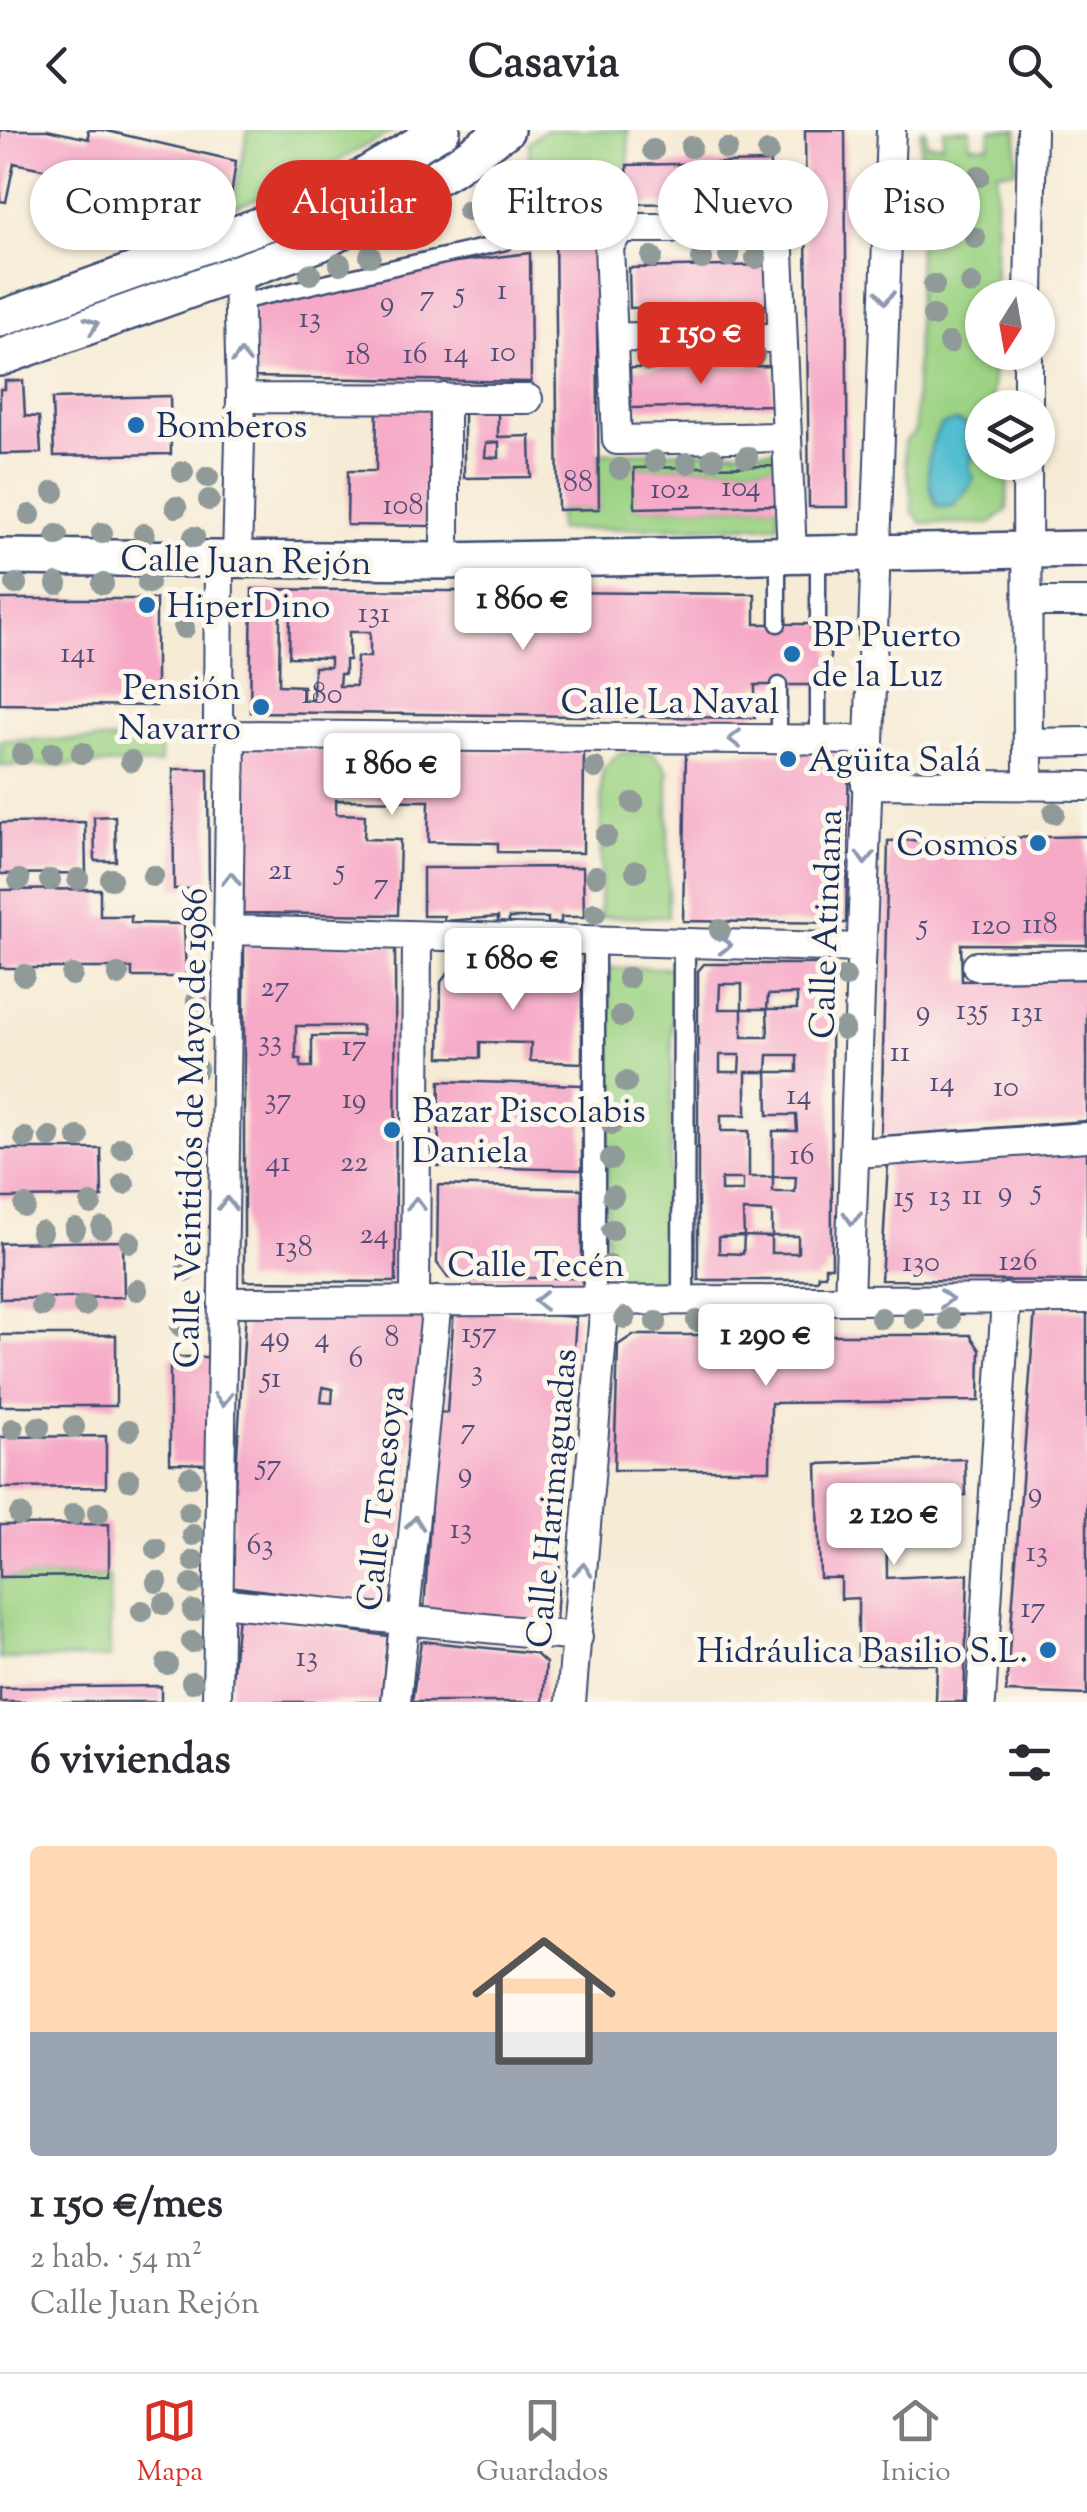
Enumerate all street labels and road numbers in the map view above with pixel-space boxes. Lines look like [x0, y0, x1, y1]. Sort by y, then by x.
street label: Calle Juan Rejón [120, 536, 372, 591]
street label: Calle La Naval [560, 679, 780, 730]
street label: Calle Atindana [799, 808, 858, 1040]
street label: Calle Veintidós de Mayo de 1986 [164, 887, 223, 1369]
street label: Calle Tecén [447, 1242, 625, 1293]
street label: Calle Harimaguadas [516, 1346, 593, 1650]
street label: Calle Tenesoya [346, 1383, 421, 1614]

